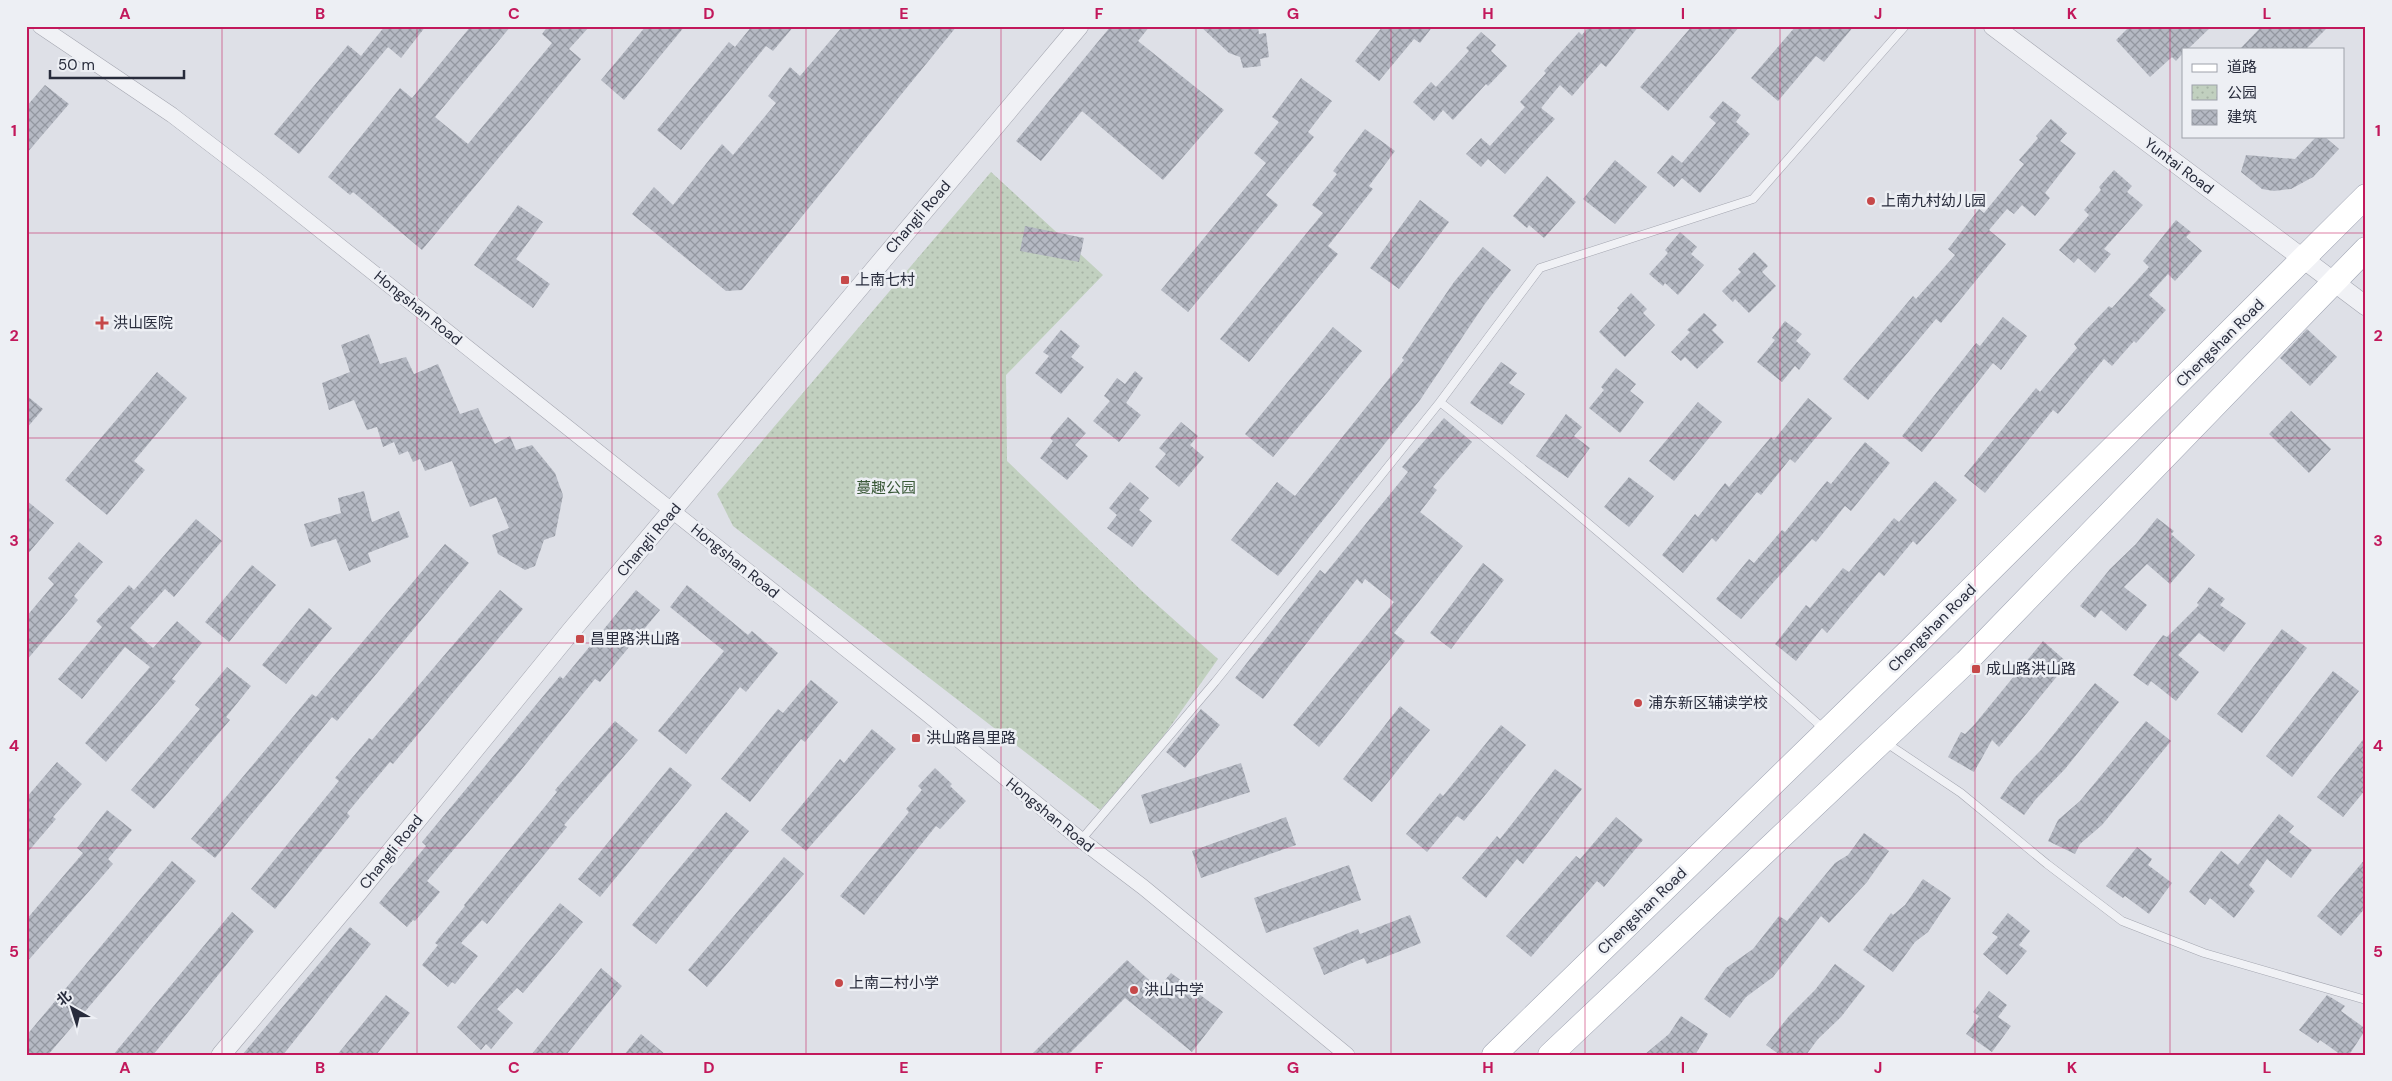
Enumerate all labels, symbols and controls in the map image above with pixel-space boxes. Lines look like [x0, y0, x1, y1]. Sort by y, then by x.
text: A [119, 3, 131, 24]
text: B [315, 3, 325, 24]
text: C [508, 3, 520, 24]
text: D [703, 3, 715, 24]
text: E [899, 3, 909, 24]
text: F [1095, 3, 1104, 24]
text: G [1287, 3, 1299, 24]
text: H [1482, 3, 1494, 24]
text: I [1681, 3, 1685, 24]
text: J [1874, 3, 1882, 24]
text: K [2067, 3, 2078, 24]
text: L [2263, 3, 2272, 24]
scale bar [50, 48, 184, 80]
legend [2182, 48, 2344, 138]
text: 50 m [58, 55, 95, 75]
text: 道路 [2227, 57, 2257, 77]
text: 公园 [2227, 83, 2257, 103]
text: 建筑 [2227, 107, 2257, 127]
text: 1 [11, 120, 17, 141]
text: 1 [2375, 120, 2381, 141]
street label: Yuntai Road [2140, 133, 2218, 199]
street label: Changli Road [881, 176, 955, 258]
place label: 上南九村幼儿园 [1881, 191, 1986, 211]
marker: 上南九村幼儿园 [1865, 195, 1877, 207]
street label: Hongshan Road [370, 266, 466, 350]
place label: 上南七村 [855, 270, 915, 290]
marker: 上南七村 [839, 274, 851, 286]
street label: Chengshan Road [2172, 295, 2268, 391]
place label: 洪山医院 [113, 313, 173, 333]
marker: 洪山医院 [95, 316, 109, 330]
text: 2 [9, 325, 19, 346]
text: 2 [2373, 325, 2383, 346]
park label: 蔓趣公园 [856, 478, 916, 498]
street label: Changli Road [612, 499, 686, 581]
street label: Hongshan Road [687, 519, 783, 603]
text: 3 [9, 530, 19, 551]
text: 3 [2373, 530, 2383, 551]
street label: Chengshan Road [1884, 580, 1980, 676]
place label: 昌里路洪山路 [590, 629, 680, 649]
marker: 昌里路洪山路 [574, 633, 586, 645]
place label: 成山路洪山路 [1986, 659, 2076, 679]
marker: 成山路洪山路 [1970, 663, 1982, 675]
place label: 浦东新区辅读学校 [1648, 693, 1768, 713]
marker: 浦东新区辅读学校 [1632, 697, 1644, 709]
place label: 洪山路昌里路 [926, 728, 1016, 748]
marker: 洪山路昌里路 [910, 732, 922, 744]
text: 4 [9, 735, 19, 756]
text: 4 [2373, 735, 2383, 756]
street label: Hongshan Road [1002, 773, 1098, 857]
street label: Changli Road [355, 811, 427, 893]
street label: Chengshan Road [1593, 863, 1691, 959]
text: 5 [9, 941, 19, 962]
text: 5 [2373, 941, 2383, 962]
place label: 上南二村小学 [849, 973, 939, 993]
marker: 上南二村小学 [833, 977, 845, 989]
place label: 洪山中学 [1144, 980, 1204, 1000]
north arrow [48, 984, 98, 1034]
marker: 洪山中学 [1128, 984, 1140, 996]
text: 北 [53, 986, 75, 1009]
text: A [119, 1057, 131, 1078]
text: B [315, 1057, 325, 1078]
text: C [508, 1057, 520, 1078]
text: D [703, 1057, 715, 1078]
text: E [899, 1057, 909, 1078]
text: F [1095, 1057, 1104, 1078]
text: G [1287, 1057, 1299, 1078]
text: H [1482, 1057, 1494, 1078]
text: I [1681, 1057, 1685, 1078]
text: J [1874, 1057, 1882, 1078]
text: K [2067, 1057, 2078, 1078]
text: L [2263, 1057, 2272, 1078]

